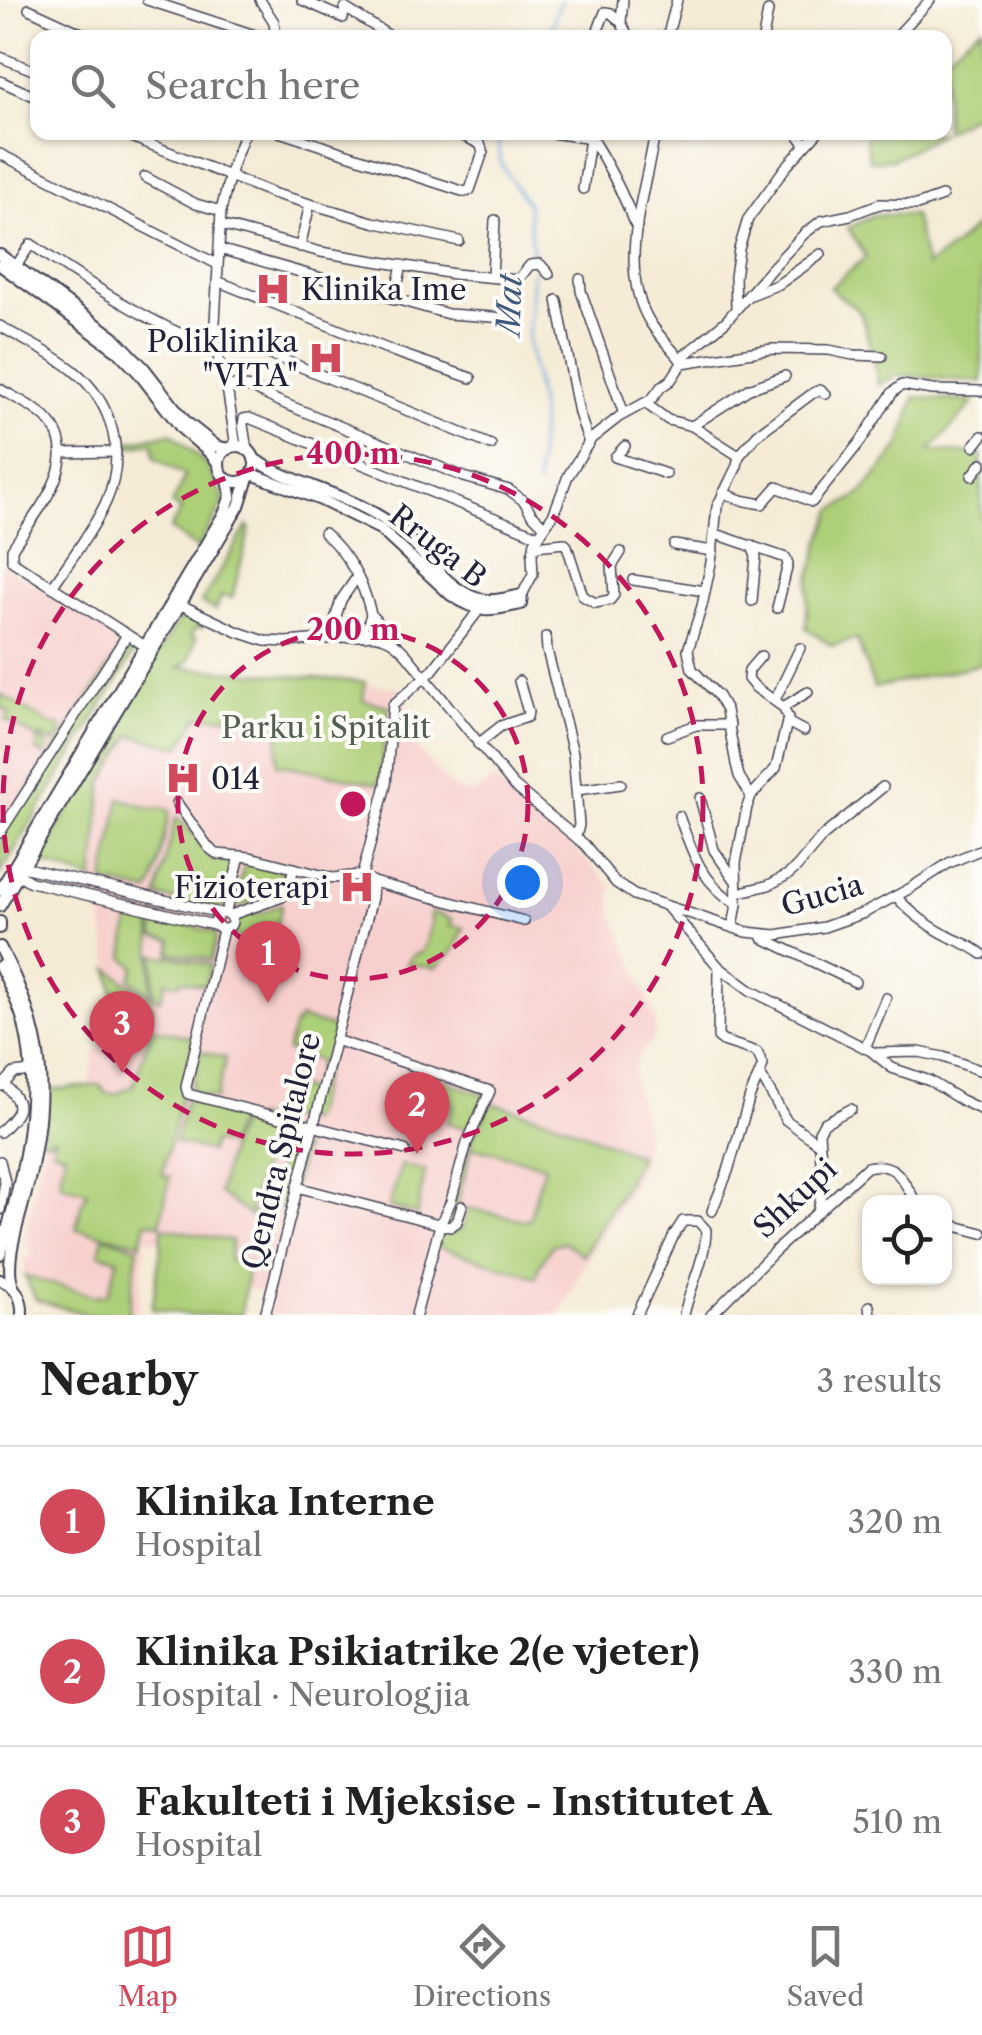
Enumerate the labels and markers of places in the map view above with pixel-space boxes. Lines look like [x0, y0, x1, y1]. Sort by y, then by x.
hospital icon: Klinika Ime [254, 270, 292, 308]
place label: Klinika Ime [301, 271, 467, 308]
place label: Poliklinika "VITA" [147, 323, 298, 394]
hospital icon: Poliklinika "VITA" [307, 339, 345, 377]
hospital icon: 014 [164, 759, 202, 797]
place label: 014 [211, 760, 260, 797]
centre of rings [335, 786, 371, 822]
hospital icon: Fizioterapi [338, 868, 376, 906]
place label: Fizioterapi [174, 869, 329, 906]
pin: 1 [236, 920, 300, 1003]
pin: 3 [90, 990, 154, 1073]
pin: 2 [384, 1072, 450, 1154]

